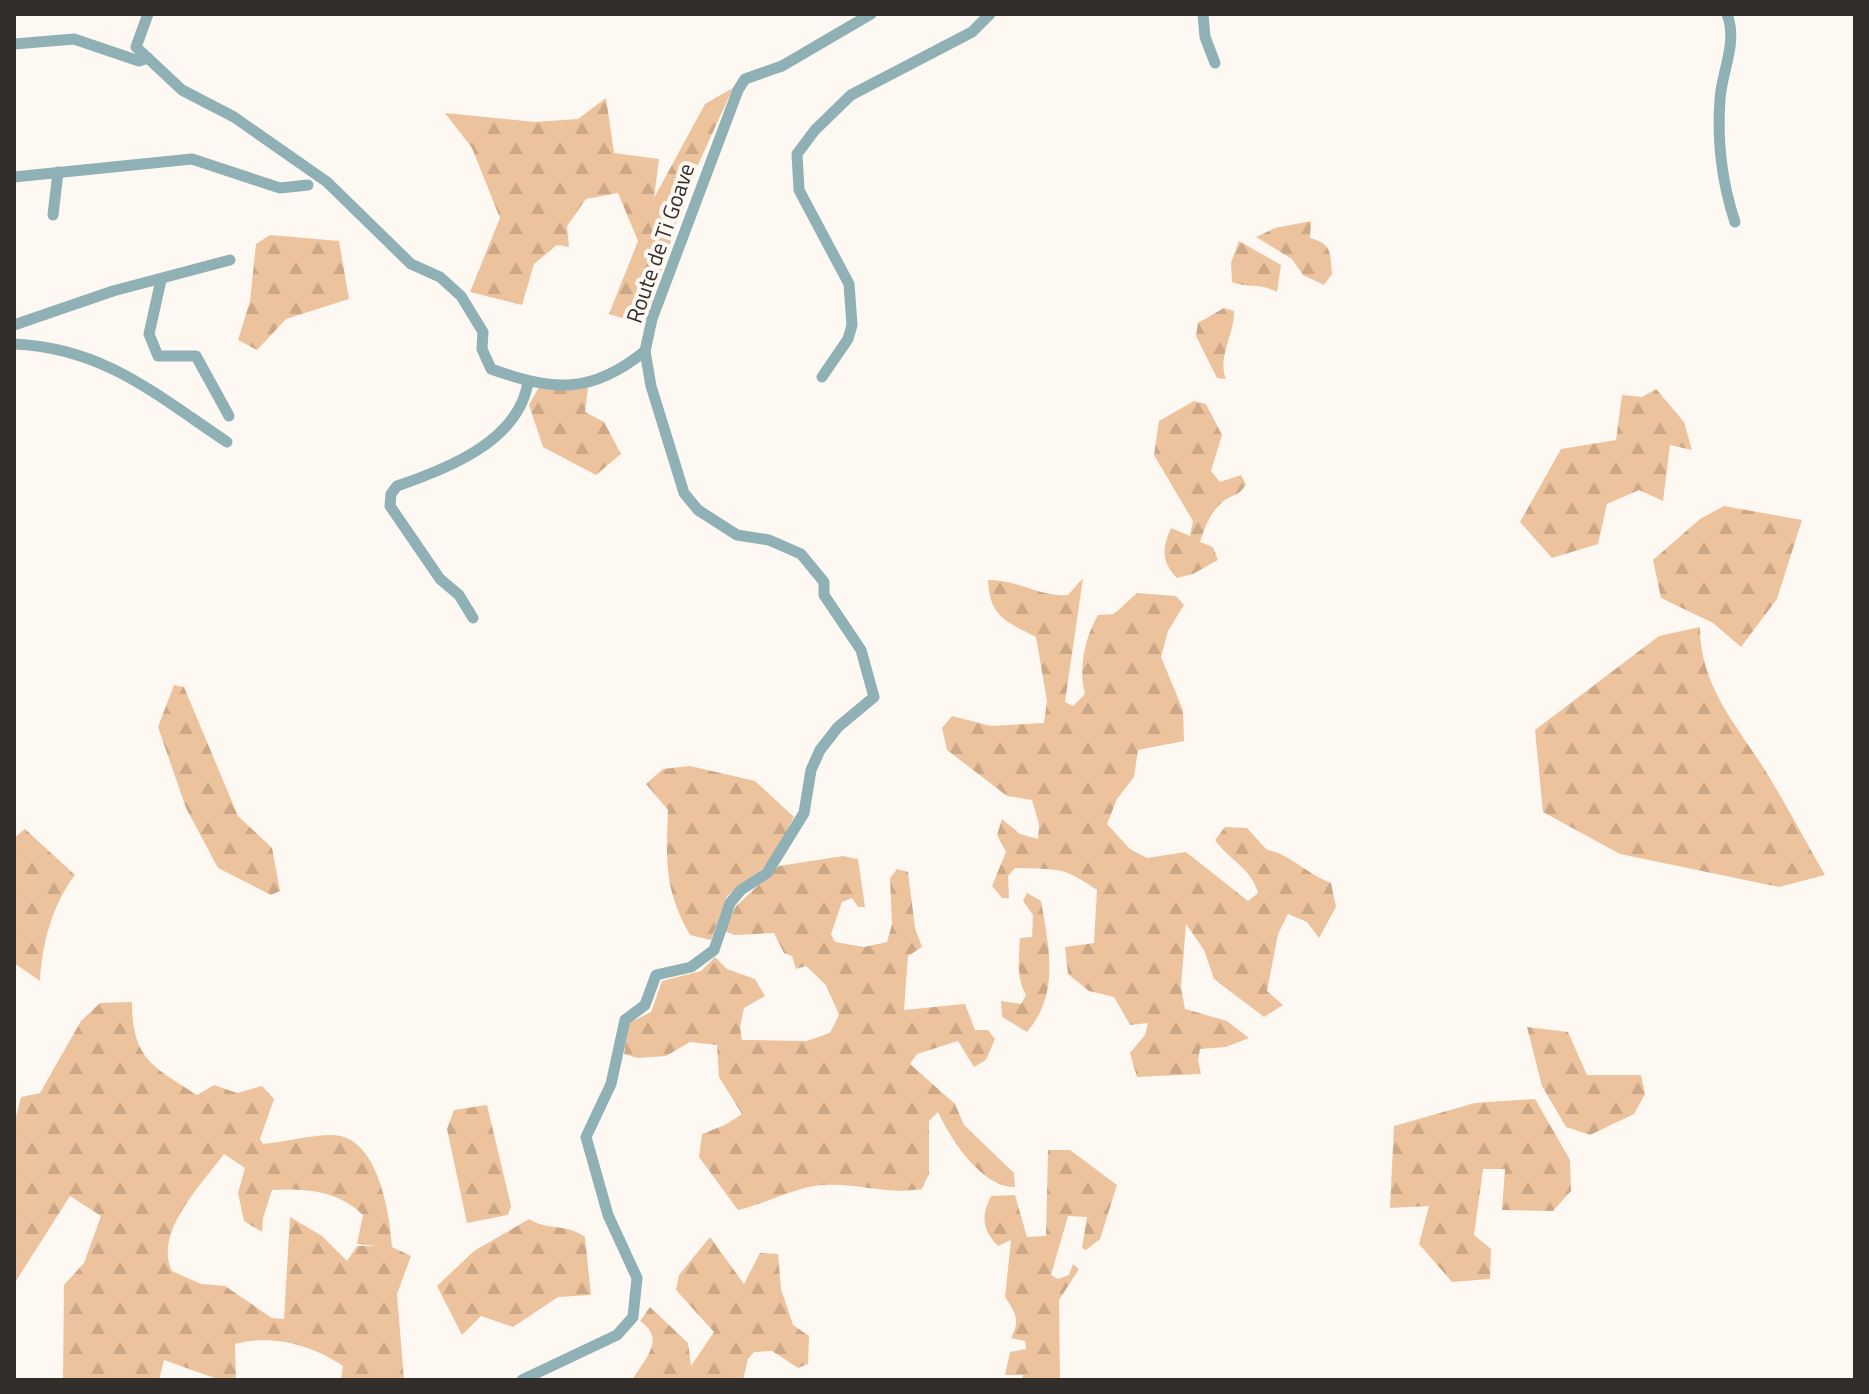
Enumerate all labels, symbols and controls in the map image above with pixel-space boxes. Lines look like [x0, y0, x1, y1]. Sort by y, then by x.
street label: Route de Ti Goave [617, 159, 703, 327]

